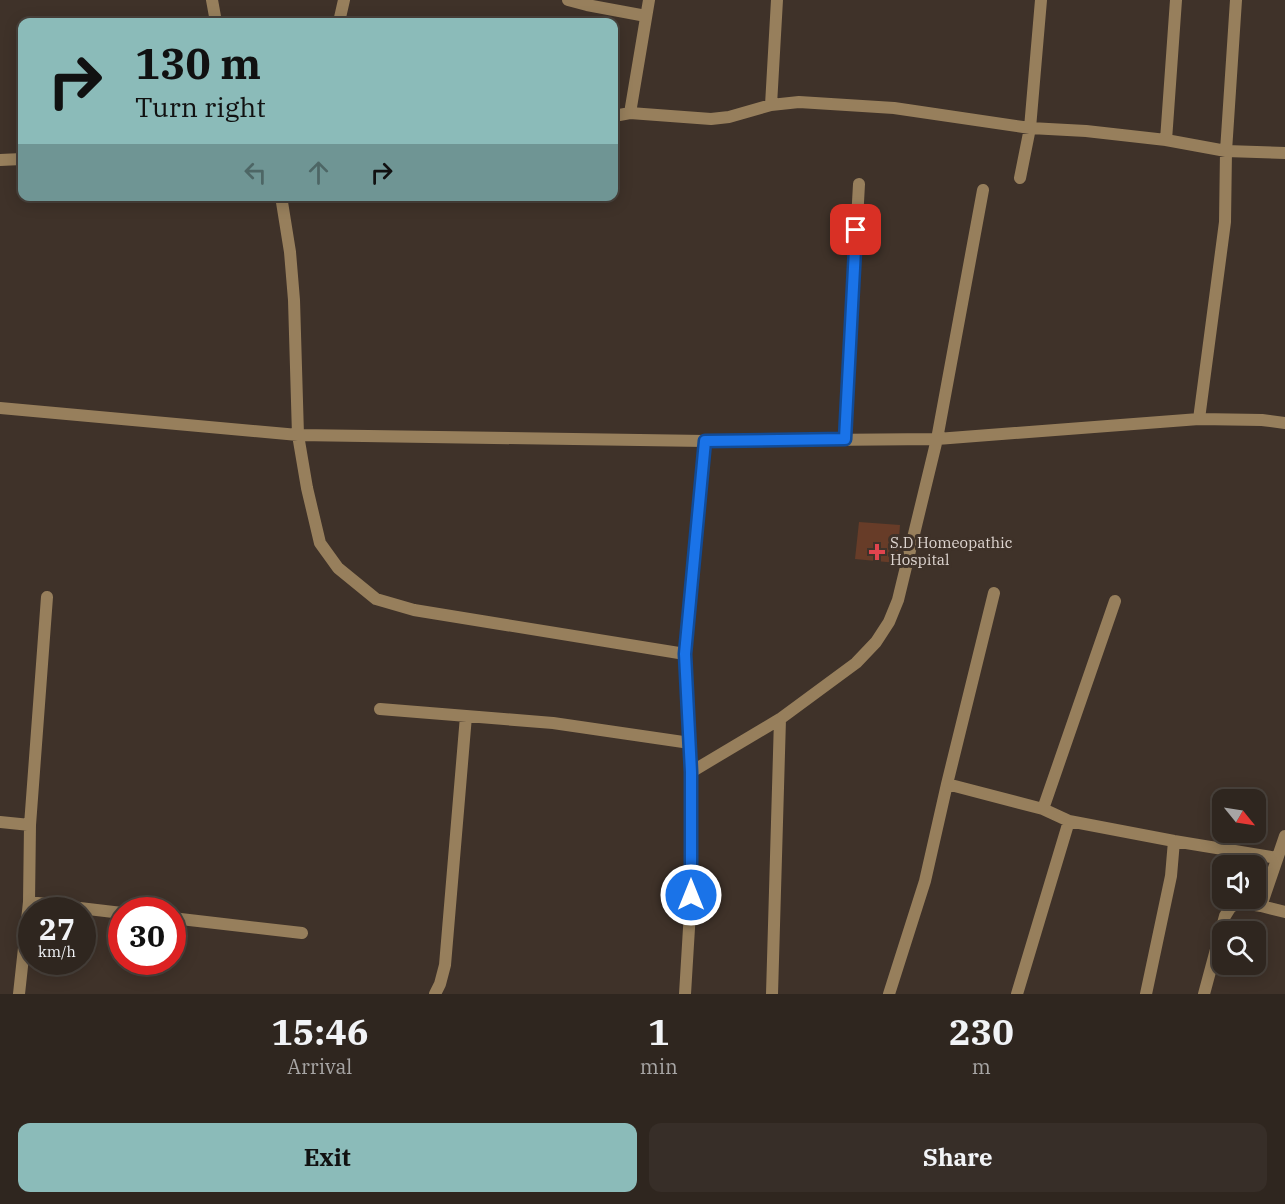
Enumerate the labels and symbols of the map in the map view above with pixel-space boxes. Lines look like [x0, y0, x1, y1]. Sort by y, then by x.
pin [830, 204, 881, 255]
place label: S.D Homeopathic Hospital [890, 533, 1013, 569]
marker: S.D Homeopathic Hospital [868, 543, 886, 561]
north arrow [1212, 789, 1266, 843]
position arrow [659, 863, 723, 927]
speed limit sign: 30 [108, 897, 186, 975]

